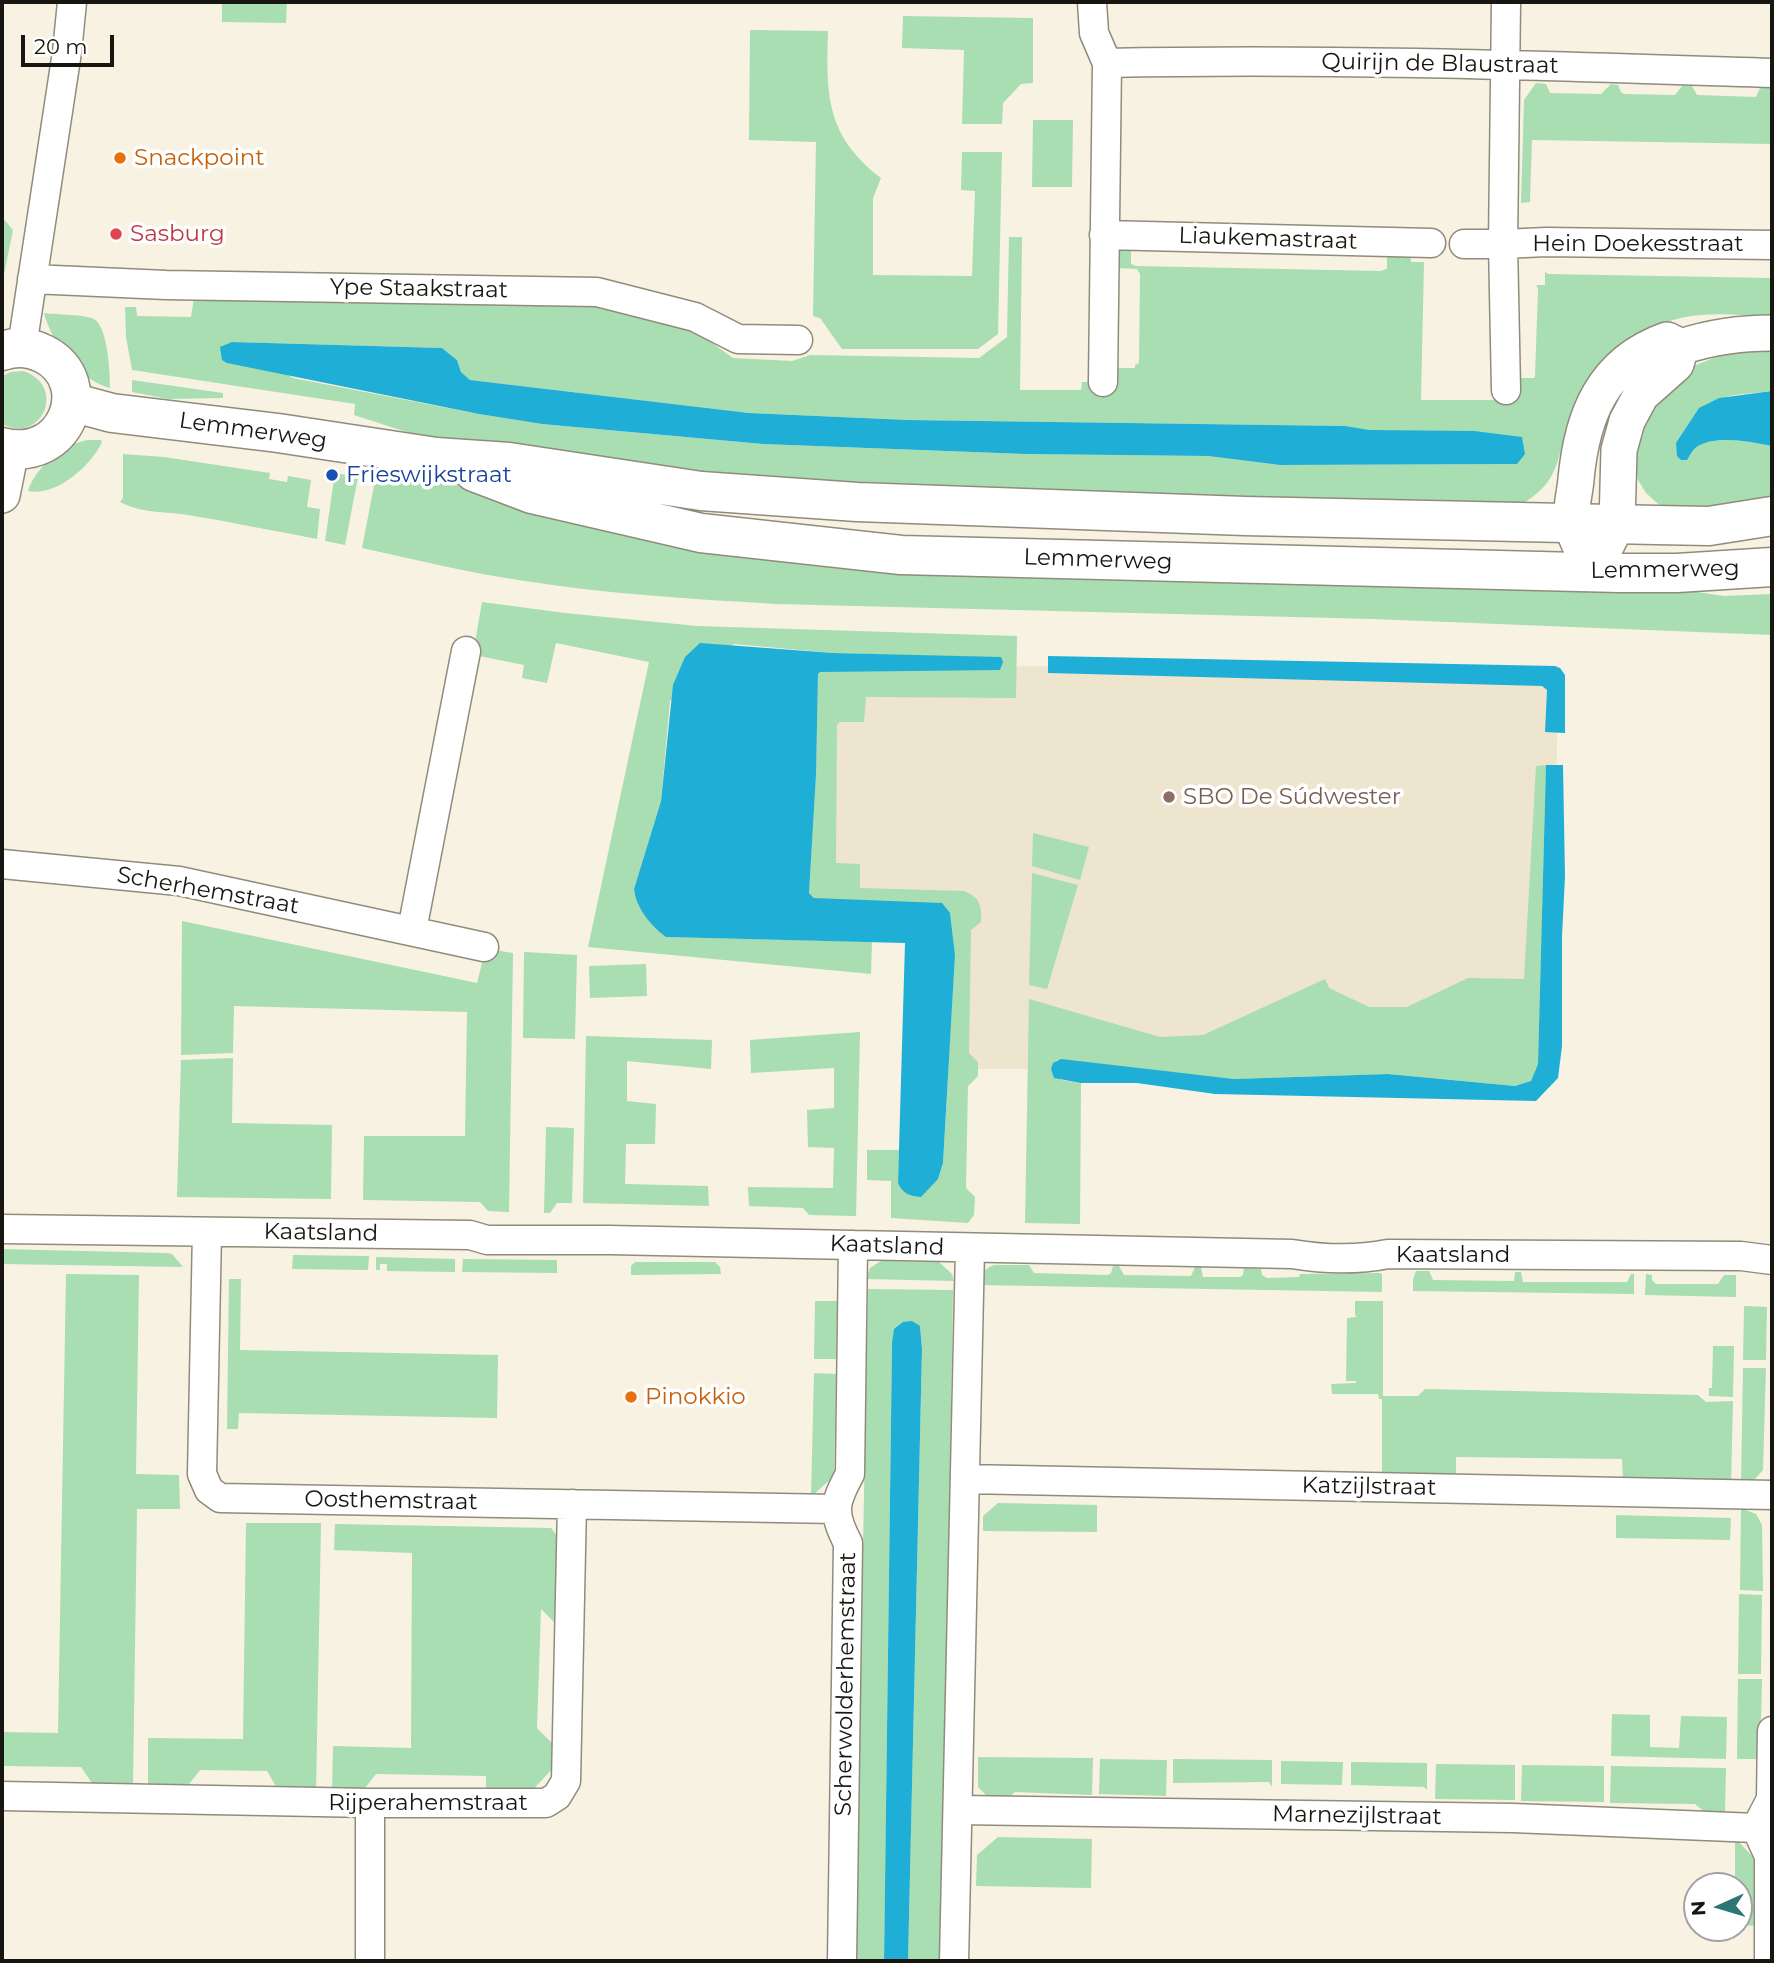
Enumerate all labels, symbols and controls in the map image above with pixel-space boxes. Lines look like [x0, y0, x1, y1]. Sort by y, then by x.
scale bar [24, 21, 117, 65]
text: 20 m [34, 34, 88, 59]
street label: Quirijn de Blaustraat [1321, 48, 1559, 80]
place label: Snackpoint [134, 144, 265, 172]
marker: Snackpoint [112, 150, 128, 166]
place label: Sasburg [130, 220, 225, 248]
street label: Liaukemastraat [1178, 222, 1358, 256]
marker: Sasburg [108, 226, 124, 242]
street label: Hein Doekesstraat [1532, 230, 1744, 258]
street label: Ype Staakstraat [330, 274, 508, 304]
street label: Lemmerweg [177, 407, 329, 455]
place label: Frieswijkstraat [346, 461, 512, 489]
marker: Frieswijkstraat [324, 467, 340, 483]
street label: Lemmerweg [1023, 544, 1173, 576]
street label: Lemmerweg [1590, 555, 1740, 585]
place label: SBO De Súdwester [1183, 783, 1401, 811]
marker: SBO De Súdwester [1161, 789, 1177, 805]
street label: Scherhemstraat [115, 861, 301, 921]
street label: Kaatsland [263, 1218, 379, 1248]
street label: Kaatsland [829, 1230, 945, 1262]
street label: Kaatsland [1396, 1241, 1510, 1269]
place label: Pinokkio [645, 1383, 746, 1411]
marker: Pinokkio [623, 1389, 639, 1405]
street label: Katzijlstraat [1301, 1472, 1437, 1502]
street label: Oosthemstraat [304, 1486, 478, 1516]
street label: Scherwolderhemstraat [830, 1552, 862, 1816]
street label: Rijperahemstraat [328, 1789, 528, 1817]
street label: Marnezijlstraat [1272, 1801, 1442, 1831]
north arrow [1683, 1872, 1753, 1942]
text: N [1687, 1900, 1711, 1917]

